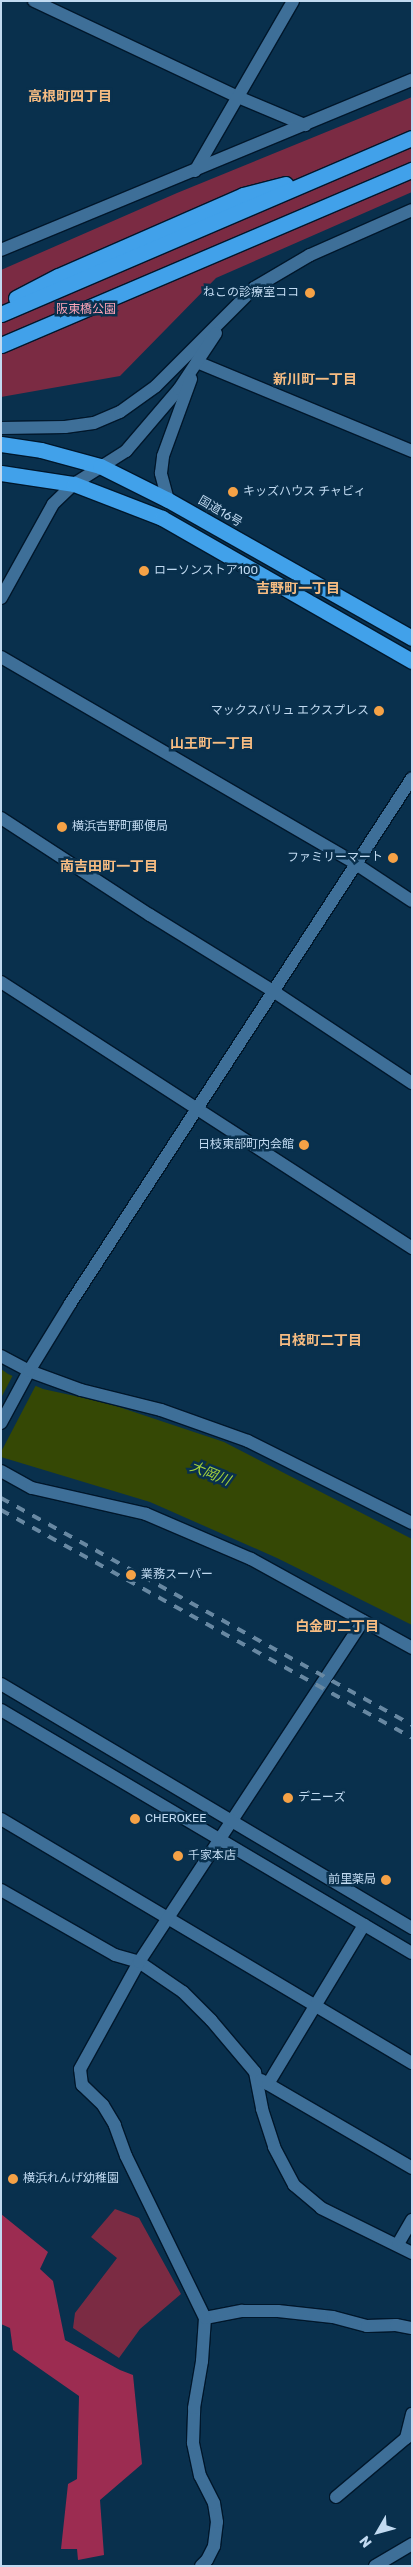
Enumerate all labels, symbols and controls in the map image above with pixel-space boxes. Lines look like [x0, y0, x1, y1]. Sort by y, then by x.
district label: 高根町四丁目 [28, 89, 112, 105]
place label: ねこの診療室ココ [203, 286, 299, 300]
marker: ねこの診療室ココ [303, 286, 317, 300]
park label: 阪東橋公園 [56, 303, 116, 317]
district label: 新川町一丁目 [273, 372, 357, 388]
place label: キッズハウス チャビィ [243, 485, 366, 499]
marker: キッズハウス チャビィ [227, 486, 239, 498]
street label: 国道16号 [195, 494, 245, 530]
place label: ローソンストア100 [154, 564, 258, 578]
marker: ローソンストア100 [138, 565, 150, 577]
district label: 吉野町一丁目 [256, 581, 340, 597]
place label: マックスバリュ エクスプレス [210, 704, 369, 718]
marker: マックスバリュ エクスプレス [373, 705, 385, 717]
district label: 山王町一丁目 [170, 736, 254, 752]
place label: 横浜吉野町郵便局 [72, 820, 168, 834]
marker: 横浜吉野町郵便局 [56, 821, 68, 833]
place label: ファミリーマート [287, 851, 383, 865]
marker: ファミリーマート [387, 852, 399, 864]
district label: 南吉田町一丁目 [60, 859, 158, 875]
place label: 日枝東部町内会館 [198, 1138, 294, 1152]
marker: 日枝東部町内会館 [298, 1139, 310, 1151]
district label: 日枝町二丁目 [278, 1333, 362, 1349]
water label: 大岡川 [187, 1458, 233, 1490]
place label: 業務スーパー [141, 1568, 213, 1582]
marker: 業務スーパー [125, 1569, 137, 1581]
district label: 白金町二丁目 [295, 1619, 379, 1635]
place label: デニーズ [298, 1791, 346, 1805]
marker: デニーズ [282, 1792, 294, 1804]
place label: CHEROKEE [145, 1812, 207, 1826]
marker: CHEROKEE [129, 1813, 141, 1825]
place label: 千家本店 [188, 1849, 236, 1863]
marker: 千家本店 [172, 1850, 184, 1862]
place label: 前里薬局 [328, 1873, 376, 1887]
marker: 前里薬局 [380, 1874, 392, 1886]
place label: 横浜れんげ幼稚園 [23, 2172, 119, 2186]
marker: 横浜れんげ幼稚園 [7, 2173, 19, 2185]
north arrow [353, 2507, 403, 2557]
text: N [356, 2532, 376, 2551]

